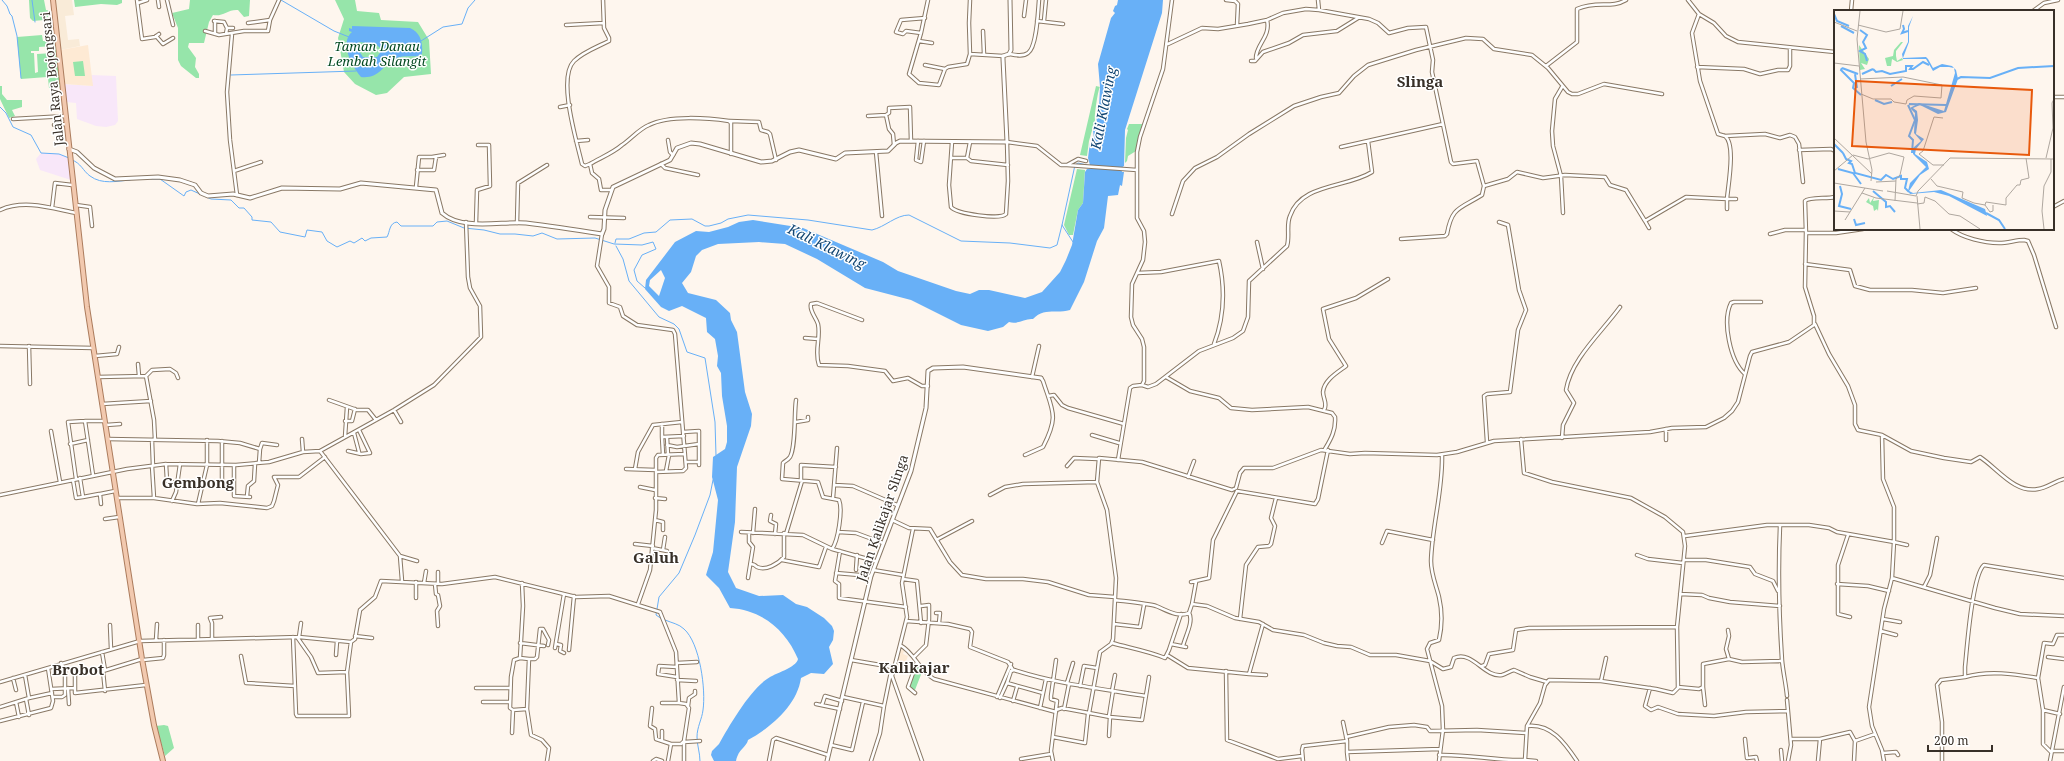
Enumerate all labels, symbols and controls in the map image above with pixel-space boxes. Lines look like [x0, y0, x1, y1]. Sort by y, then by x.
inset map [1834, 10, 2054, 230]
street label: Jalan Raya Bojongsari [36, 11, 68, 148]
park label: Taman Danau Lembah Silangit [327, 37, 426, 70]
water label: Kali Klawing [1085, 64, 1121, 152]
district label: Slinga [1397, 71, 1443, 91]
water label: Kali Klawing [784, 219, 870, 274]
street label: Jalan Kalikajar Slinga [851, 452, 912, 585]
district label: Gembong [162, 472, 235, 492]
district label: Galuh [633, 547, 679, 567]
district label: Kalikajar [878, 657, 950, 677]
district label: Brobot [52, 659, 104, 679]
scale bar [1928, 727, 1992, 753]
text: 200 m [1934, 732, 1969, 749]

